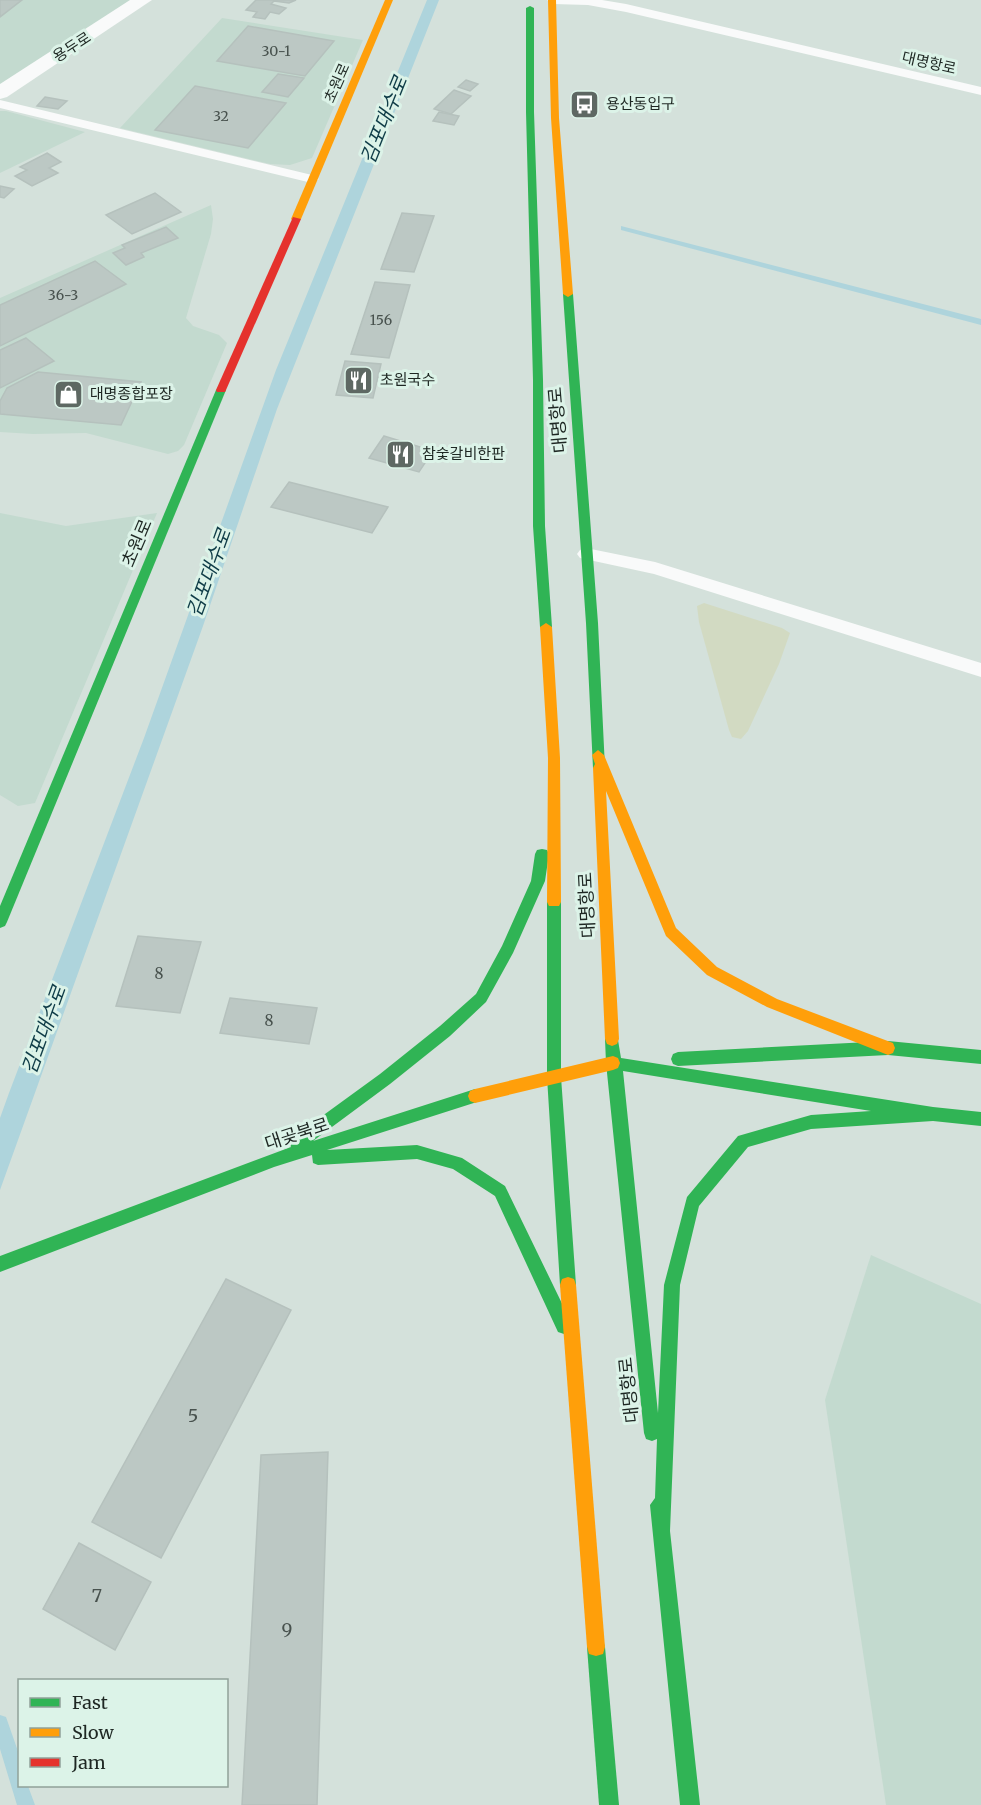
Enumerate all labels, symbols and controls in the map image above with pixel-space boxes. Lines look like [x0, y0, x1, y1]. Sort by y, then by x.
street label: 용두로 [49, 27, 94, 66]
house number: 30-1 [261, 42, 291, 60]
street label: 대명항로 [900, 47, 958, 78]
street label: 초원로 [319, 60, 354, 106]
water label: 김포대수로 [355, 71, 413, 167]
bus stop icon: 용산동입구 [569, 88, 601, 120]
place label: 용산동입구 [606, 94, 675, 113]
house number: 32 [213, 107, 229, 125]
house number: 36-3 [48, 286, 78, 304]
house number: 156 [370, 311, 392, 329]
restaurant icon: 초원국수 [343, 364, 375, 396]
place label: 초원국수 [380, 370, 435, 389]
shop icon: 대명종합포장 [53, 378, 85, 410]
place label: 대명종합포장 [90, 384, 173, 403]
street label: 대명항로 [543, 386, 572, 454]
restaurant icon: 참숯갈비한판 [385, 438, 417, 470]
place label: 참숯갈비한판 [422, 444, 505, 463]
street label: 초원로 [116, 515, 157, 570]
water label: 김포대수로 [181, 524, 237, 620]
street label: 대명항로 [573, 871, 600, 939]
house number: 8 [155, 964, 164, 983]
water label: 김포대수로 [16, 981, 72, 1077]
house number: 8 [265, 1011, 274, 1030]
street label: 대곶북로 [262, 1112, 332, 1155]
street label: 대명항로 [614, 1356, 643, 1424]
house number: 5 [188, 1404, 198, 1427]
house number: 7 [92, 1584, 102, 1607]
house number: 9 [282, 1618, 292, 1641]
legend [18, 1679, 228, 1787]
text: Fast [72, 1691, 108, 1714]
text: Slow [72, 1721, 115, 1744]
text: Jam [71, 1751, 106, 1774]

